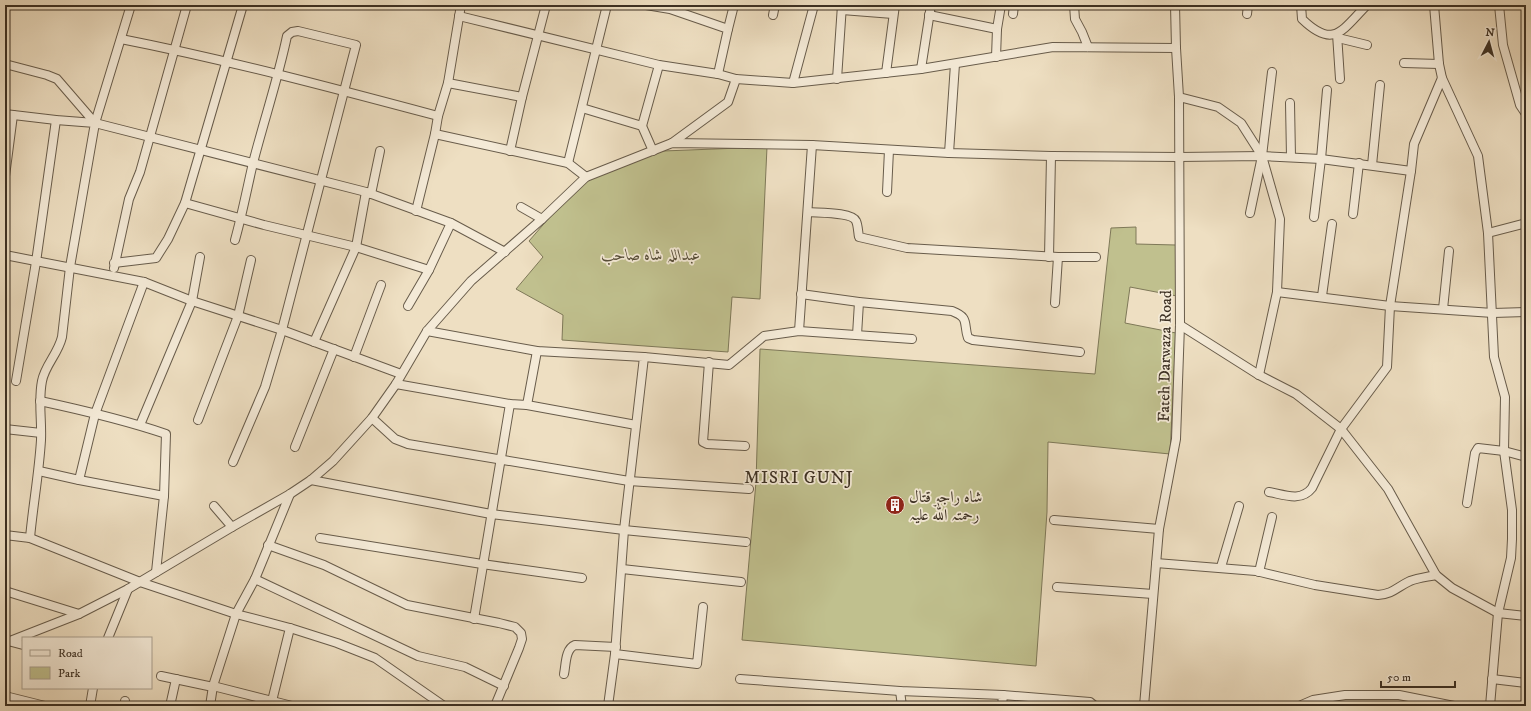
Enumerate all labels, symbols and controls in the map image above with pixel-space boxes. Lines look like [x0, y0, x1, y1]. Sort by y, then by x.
north arrow [1469, 22, 1509, 62]
text: N [1485, 26, 1495, 40]
park label: عبداللہ شاہ صاحب [601, 245, 701, 265]
street label: Fateh Darwaza Road [1154, 290, 1176, 422]
district label: MISRI GUNJ [744, 467, 854, 489]
place label: شاہ راجو قتال رحمتہ اللہ علیہ [909, 487, 982, 525]
building icon: شاہ راجو قتال رحمتہ اللہ علیہ [884, 494, 906, 516]
legend [22, 637, 152, 689]
text: Road [58, 646, 83, 661]
scale bar [1381, 663, 1455, 689]
text: Park [58, 666, 80, 681]
text: 50 m [1387, 670, 1411, 685]

